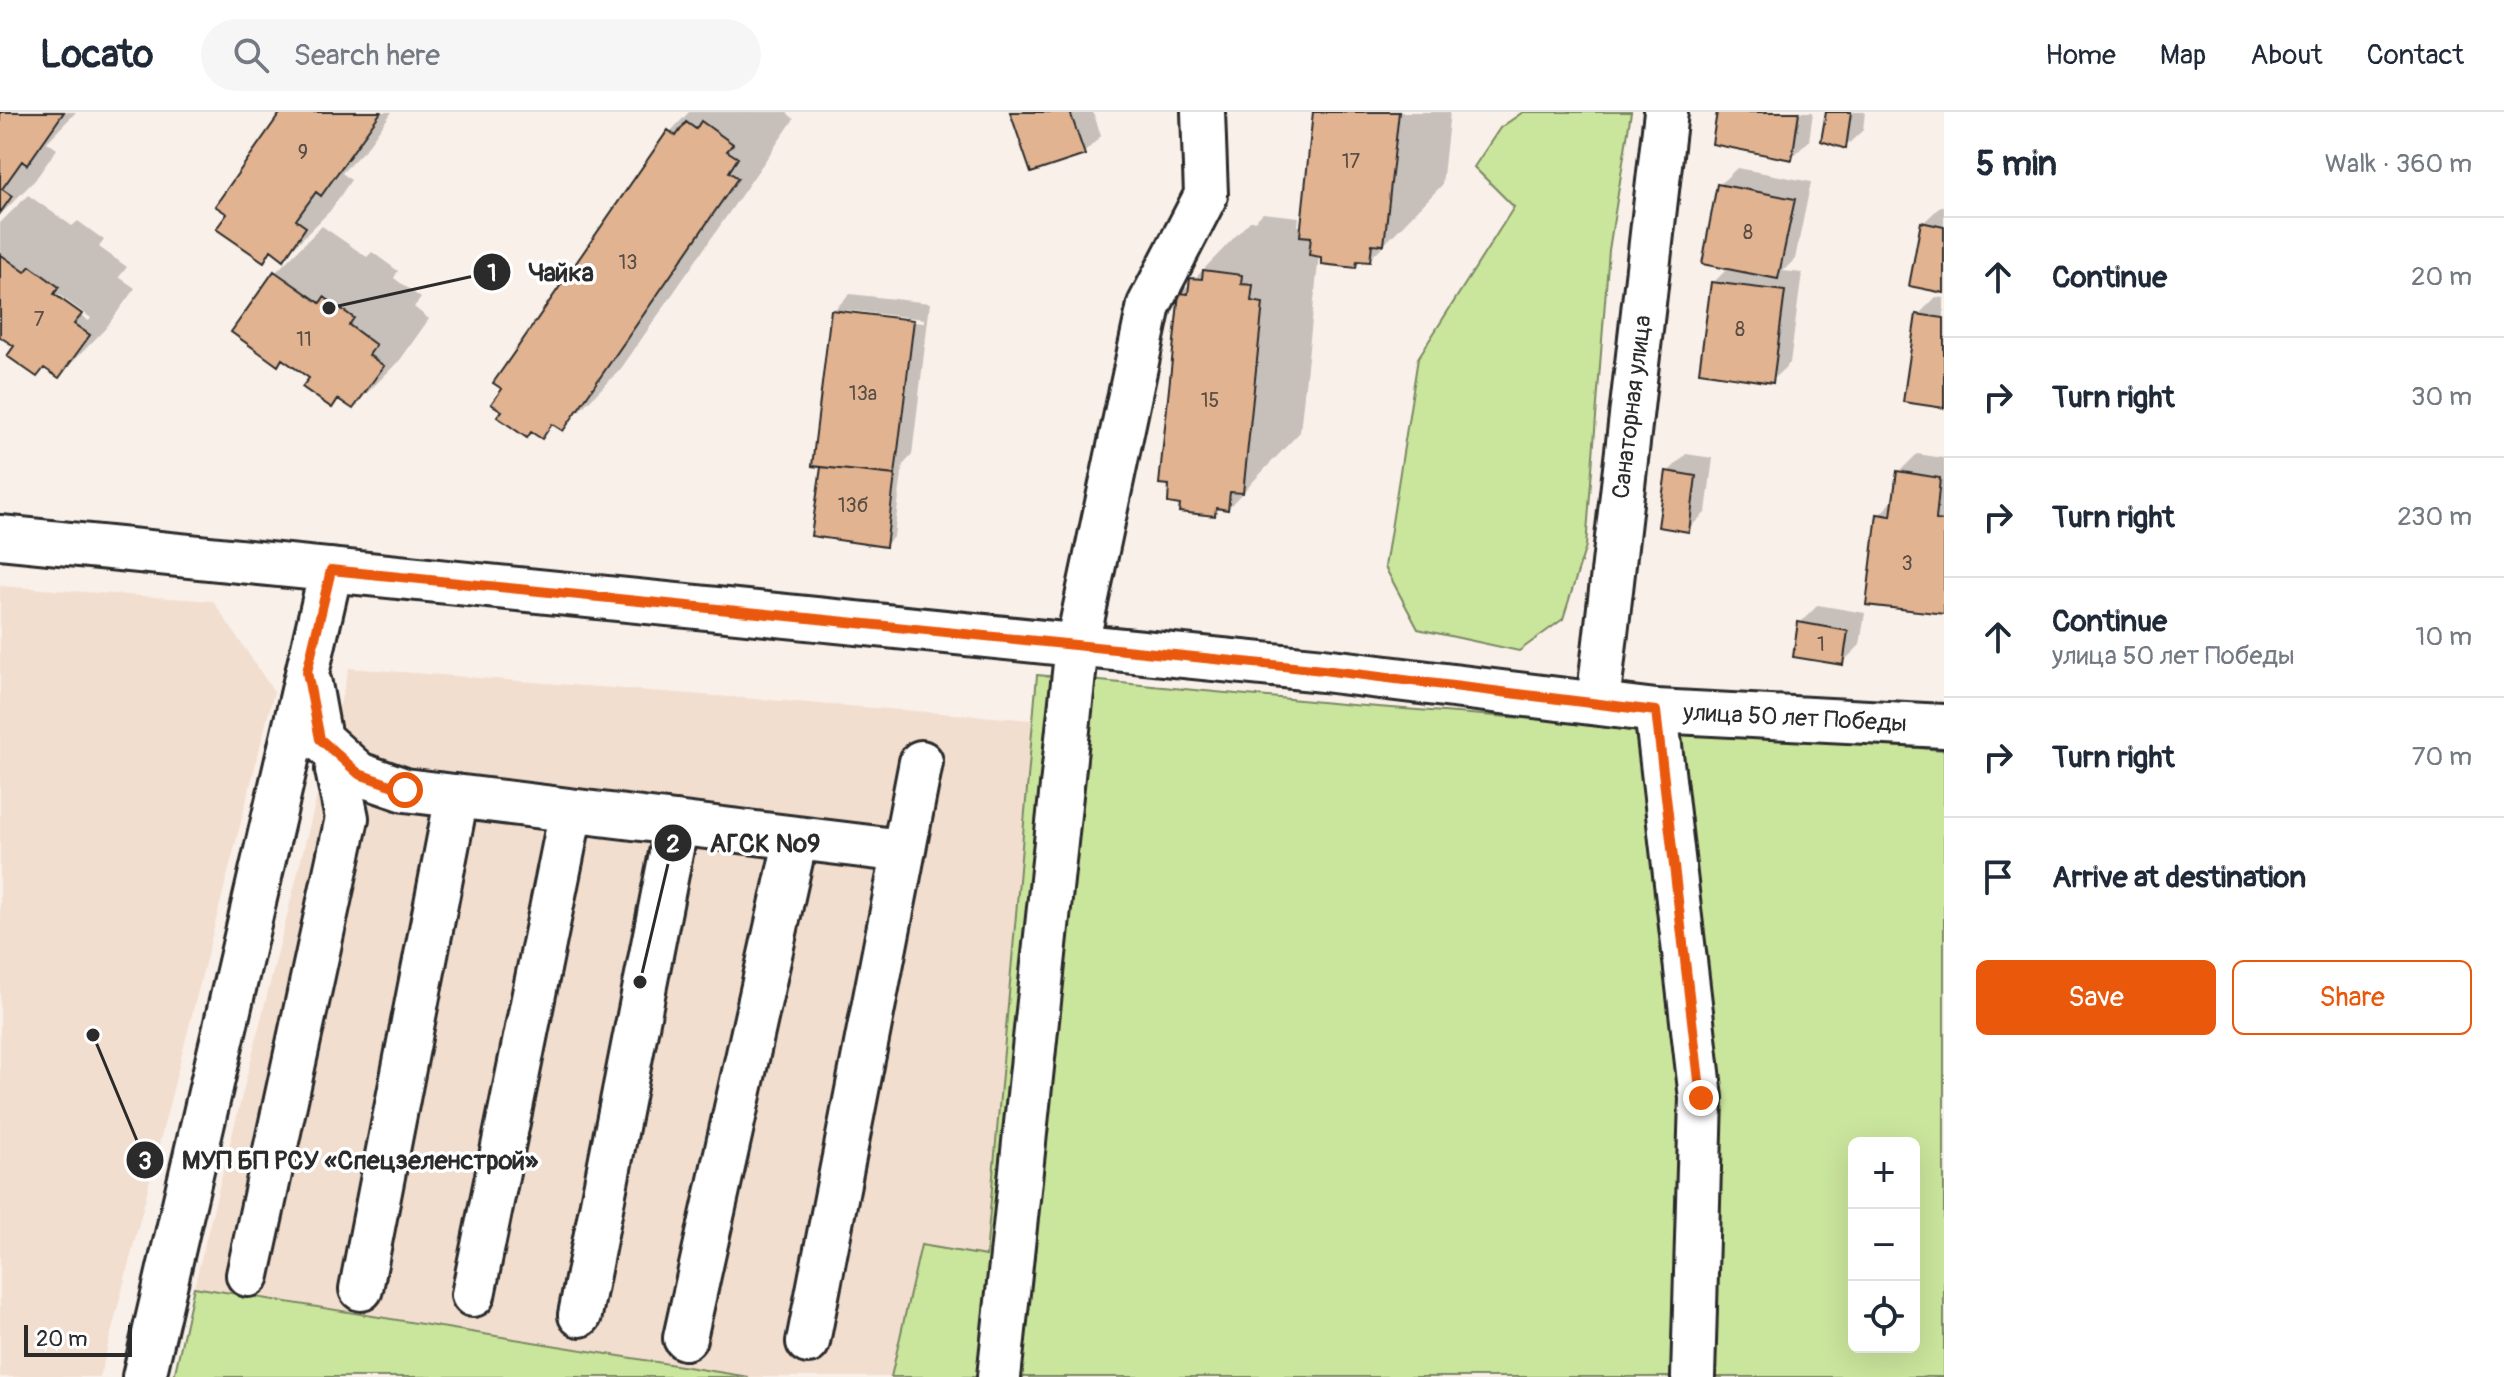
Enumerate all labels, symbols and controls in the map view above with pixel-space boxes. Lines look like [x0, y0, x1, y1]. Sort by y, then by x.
search box [201, 19, 761, 91]
text: Locato [40, 31, 153, 79]
icon: search [229, 33, 273, 77]
text: Search here [293, 37, 440, 74]
text: Home [2045, 38, 2116, 73]
text: Map [2160, 38, 2206, 73]
text: About [2250, 38, 2323, 73]
text: Contact [2367, 38, 2464, 73]
house number: 9 [298, 140, 308, 165]
text: 5 min [1976, 143, 2057, 186]
text: Walk · 360 m [2325, 148, 2472, 180]
house number: 17 [1342, 149, 1361, 174]
house number: 8 [1743, 220, 1753, 245]
callout: Чайка [472, 247, 610, 297]
house number: 13 [619, 250, 637, 275]
icon: ahead [1976, 255, 2020, 299]
text: Чайка [528, 257, 594, 289]
text: 1 [487, 259, 497, 288]
text: Continue [2052, 259, 2167, 296]
text: 20 m [2411, 261, 2472, 293]
house number: 7 [34, 307, 45, 332]
street label: Санаторная улица [1606, 314, 1658, 500]
house number: 8 [1735, 317, 1745, 342]
house number: 11 [296, 327, 312, 352]
icon: right [1976, 375, 2020, 419]
text: Turn right [2052, 379, 2175, 416]
house number: 13а [849, 381, 877, 406]
text: 30 m [2411, 381, 2472, 413]
house number: 15 [1201, 388, 1219, 413]
house number: 13б [838, 493, 868, 518]
icon: right [1976, 495, 2020, 539]
text: Turn right [2052, 499, 2175, 536]
text: 230 m [2397, 501, 2472, 533]
house number: 3 [1901, 551, 1913, 576]
text: Continue [2052, 603, 2167, 640]
icon: ahead [1976, 615, 2020, 659]
text: 10 m [2415, 621, 2472, 653]
house number: 1 [1817, 632, 1825, 657]
text: улица 50 лет Победы [2052, 640, 2295, 672]
street label: улица 50 лет Победы [1681, 698, 1908, 738]
icon: right [1976, 735, 2020, 779]
text: Turn right [2052, 739, 2175, 776]
text: 70 m [2412, 741, 2472, 773]
route start [387, 772, 423, 808]
callout: АГСК №9 [653, 818, 836, 868]
text: АГСК №9 [710, 828, 820, 860]
text: 2 [666, 830, 680, 859]
icon: arrive [1976, 855, 2020, 899]
text: Arrive at destination [2052, 859, 2306, 896]
button: Save [1976, 960, 2216, 1035]
button: Share [2232, 960, 2472, 1035]
route end [1683, 1080, 1719, 1116]
callout: МУП БП РСУ «Спецзеленстрой» [125, 1135, 554, 1185]
map controls [1848, 1137, 1920, 1353]
button: + [1848, 1137, 1920, 1209]
text: МУП БП РСУ «Спецзеленстрой» [182, 1145, 539, 1177]
text: 3 [138, 1147, 152, 1176]
button: − [1848, 1209, 1920, 1281]
button: locate [1848, 1281, 1920, 1353]
scale bar [24, 1321, 132, 1357]
text: 20 m [36, 1325, 88, 1353]

